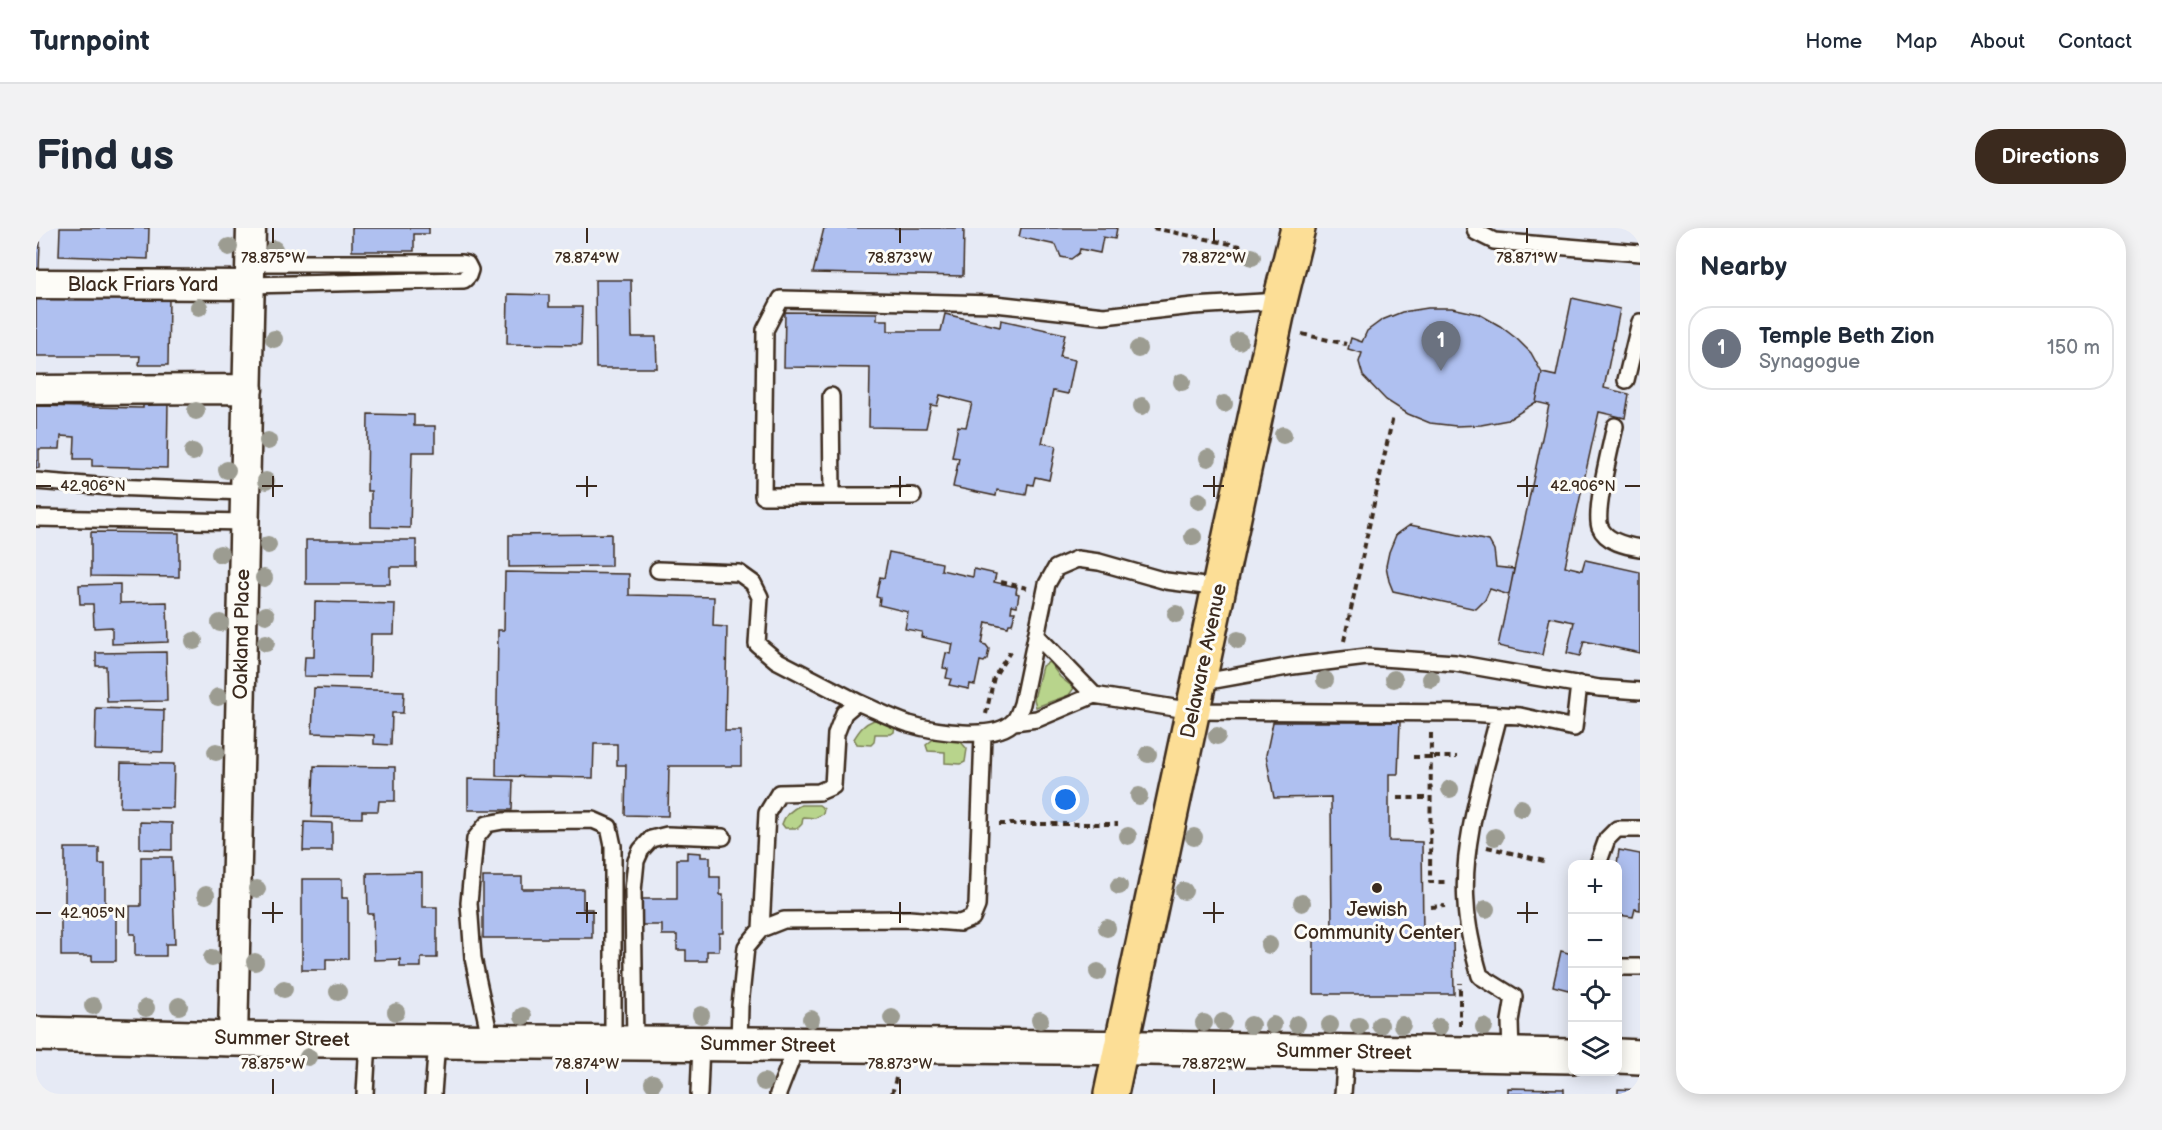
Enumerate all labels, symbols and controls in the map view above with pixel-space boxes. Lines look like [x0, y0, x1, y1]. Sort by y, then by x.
text: Turnpoint [30, 25, 150, 58]
text: Home [1805, 29, 1862, 54]
text: Map [1895, 29, 1937, 54]
text: About [1970, 29, 2025, 54]
text: Contact [2058, 29, 2132, 54]
button: Directions [1975, 129, 2126, 184]
text: Find us [36, 131, 174, 182]
text: 78.875°W [241, 249, 305, 268]
text: 78.874°W [555, 249, 619, 268]
text: 78.873°W [868, 249, 933, 268]
text: 78.872°W [1182, 249, 1246, 268]
text: 78.871°W [1496, 249, 1558, 268]
text: Nearby [1700, 252, 1787, 283]
street label: Black Friars Yard [67, 273, 219, 297]
pin: 1 [1422, 322, 1460, 371]
text: Temple Beth Zion [1759, 323, 1934, 350]
text: 1 [1717, 336, 1726, 360]
text: 150 m [2047, 336, 2100, 360]
text: Synagogue [1759, 350, 1860, 374]
text: 42.906°N [60, 477, 126, 496]
text: 42.906°N [1550, 477, 1616, 496]
street label: Oakland Place [229, 568, 255, 699]
street label: Delaware Avenue [1176, 581, 1232, 741]
your location [1051, 785, 1080, 814]
map controls [1568, 860, 1622, 1076]
button: + [1568, 860, 1622, 914]
marker: Jewish Community Center [1370, 881, 1384, 895]
place label: Jewish Community Center [1294, 898, 1461, 945]
text: 42.905°N [60, 904, 126, 923]
button: − [1568, 914, 1622, 968]
button: locate [1568, 968, 1622, 1022]
button: layers [1568, 1022, 1622, 1076]
street label: Summer Street [214, 1026, 350, 1052]
street label: Summer Street [700, 1032, 836, 1058]
street label: Summer Street [1276, 1039, 1412, 1065]
text: 78.875°W [241, 1055, 305, 1074]
text: 78.874°W [555, 1055, 619, 1074]
text: 78.873°W [868, 1055, 933, 1074]
text: 78.872°W [1182, 1055, 1246, 1074]

